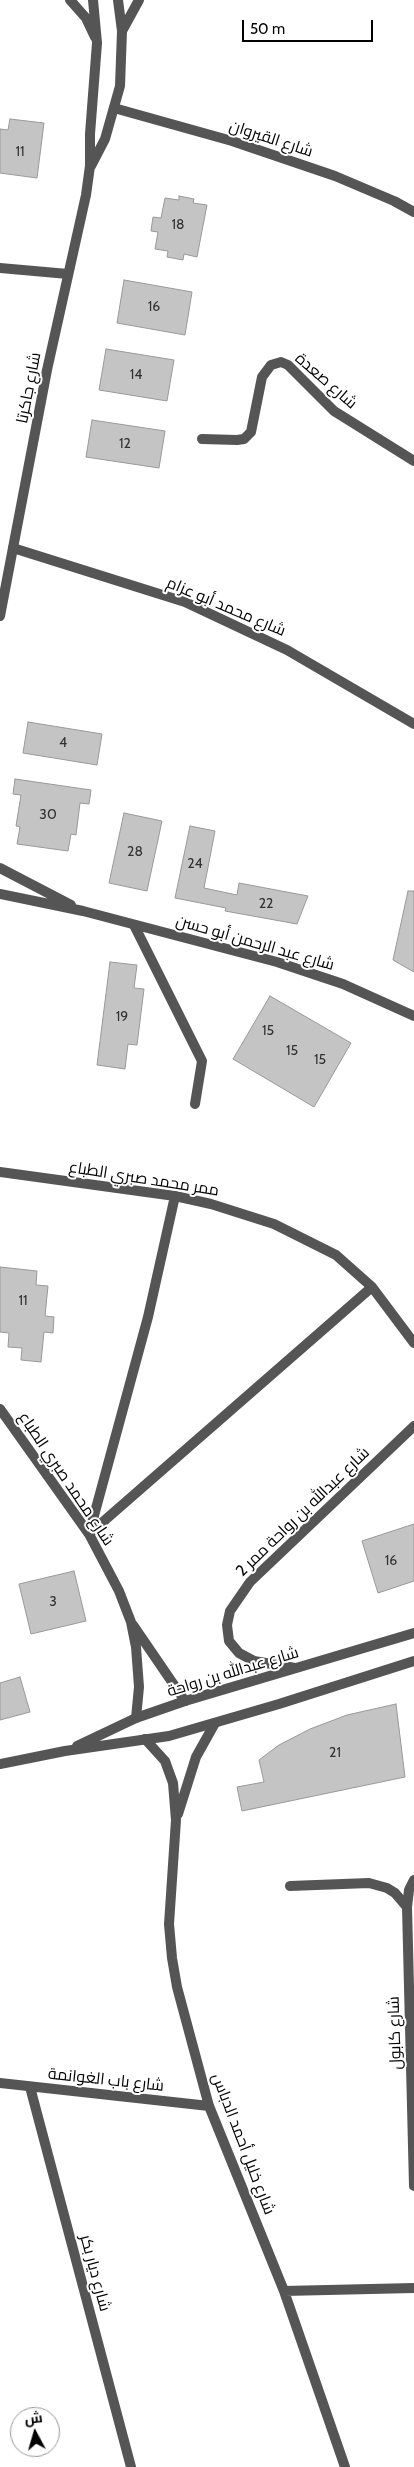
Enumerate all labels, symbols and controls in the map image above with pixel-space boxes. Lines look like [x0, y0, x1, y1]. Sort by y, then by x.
scale bar [244, 10, 375, 42]
text: 50 m [250, 20, 285, 38]
street label: شارع القيروان [227, 116, 315, 162]
house number: 11 [15, 144, 25, 160]
house number: 18 [171, 217, 185, 233]
house number: 16 [148, 299, 160, 315]
street label: شارع صعدة [291, 349, 361, 413]
street label: شارع جاكرتا [13, 351, 45, 425]
house number: 14 [130, 367, 142, 383]
house number: 12 [119, 436, 131, 452]
street label: شارع محمد أبو عزام [164, 573, 288, 641]
house number: 4 [59, 735, 67, 751]
house number: 30 [39, 807, 57, 823]
house number: 28 [127, 844, 143, 860]
house number: 24 [187, 856, 203, 872]
house number: 22 [259, 896, 273, 912]
street label: شارع عبد الرحمن أبو حسن [174, 911, 336, 975]
house number: 19 [116, 1009, 128, 1025]
house number: 15 [262, 1023, 274, 1039]
house number: 15 [286, 1043, 298, 1059]
house number: 15 [314, 1052, 326, 1068]
street label: ممر محمد صبري الطباع [68, 1158, 220, 1200]
house number: 11 [18, 1293, 28, 1309]
street label: شارع محمد صبري الطباع [14, 1409, 118, 1549]
street label: شارع عبدالله بن رواحة ممر 2 [232, 1443, 374, 1581]
house number: 16 [385, 1553, 397, 1569]
house number: 3 [49, 1594, 57, 1610]
street label: شارع عبدالله بن رواحة [165, 1643, 301, 1701]
house number: 21 [329, 1745, 341, 1761]
street label: شارع كابول [384, 1996, 406, 2070]
street label: شارع باب الغوانمة [47, 2064, 165, 2096]
street label: شارع خليل أحمد الدباس [207, 2071, 279, 2217]
street label: شارع ديار بكر [76, 2232, 114, 2314]
north arrow [10, 2407, 60, 2457]
text: ش [24, 2408, 43, 2428]

